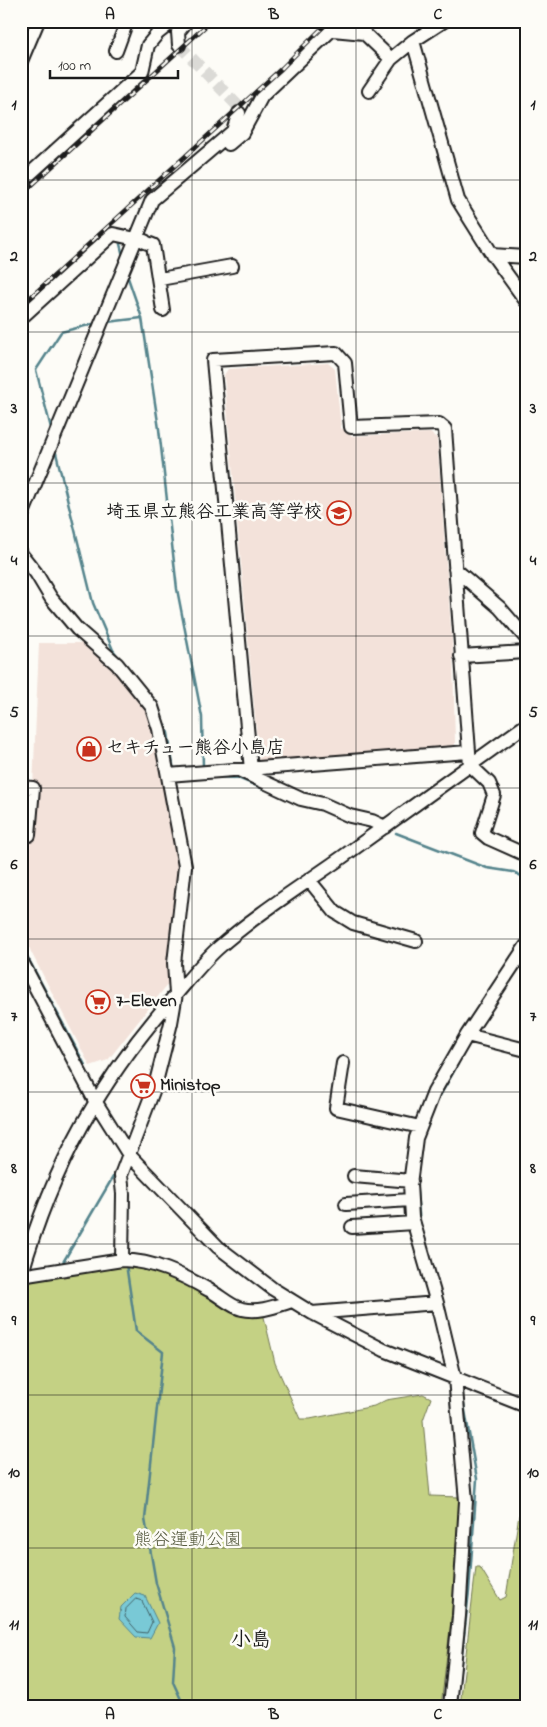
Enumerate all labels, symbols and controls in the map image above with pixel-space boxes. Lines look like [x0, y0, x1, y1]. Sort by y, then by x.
text: A [105, 3, 115, 27]
text: B [268, 3, 280, 27]
text: C [434, 3, 443, 27]
scale bar [50, 48, 178, 80]
text: 100 m [58, 55, 91, 77]
text: 1 [11, 93, 17, 117]
text: 1 [530, 93, 536, 117]
text: 2 [9, 245, 18, 269]
text: 2 [528, 245, 537, 269]
text: 3 [10, 397, 18, 421]
text: 3 [529, 397, 537, 421]
place label: 埼玉県立熊谷工業高等学校 [106, 500, 322, 526]
school or university icon: 埼玉県立熊谷工業高等学校 [326, 500, 352, 526]
text: 4 [10, 549, 18, 573]
text: 4 [529, 549, 537, 573]
text: 5 [9, 701, 19, 725]
text: 5 [528, 701, 538, 725]
shop icon: セキチュー熊谷小島店 [76, 736, 102, 762]
place label: セキチュー熊谷小島店 [106, 736, 285, 762]
text: 6 [9, 853, 18, 877]
text: 6 [528, 853, 537, 877]
supermarket icon: 7-Eleven [85, 989, 111, 1015]
place label: 7-Eleven [116, 989, 177, 1015]
text: 7 [11, 1005, 18, 1029]
text: 7 [530, 1005, 537, 1029]
supermarket icon: Ministop [130, 1073, 156, 1099]
place label: Ministop [160, 1073, 221, 1099]
text: 8 [10, 1157, 17, 1181]
text: 8 [529, 1157, 536, 1181]
text: 9 [11, 1309, 17, 1333]
text: 9 [530, 1309, 536, 1333]
text: 10 [8, 1461, 20, 1485]
text: 10 [527, 1461, 539, 1485]
park label: 熊谷運動公園 [134, 1528, 242, 1554]
text: 11 [9, 1613, 20, 1637]
text: 11 [528, 1613, 539, 1637]
district label: 小島 [231, 1627, 271, 1656]
text: A [105, 1703, 115, 1727]
text: B [268, 1703, 280, 1727]
text: C [434, 1703, 443, 1727]

